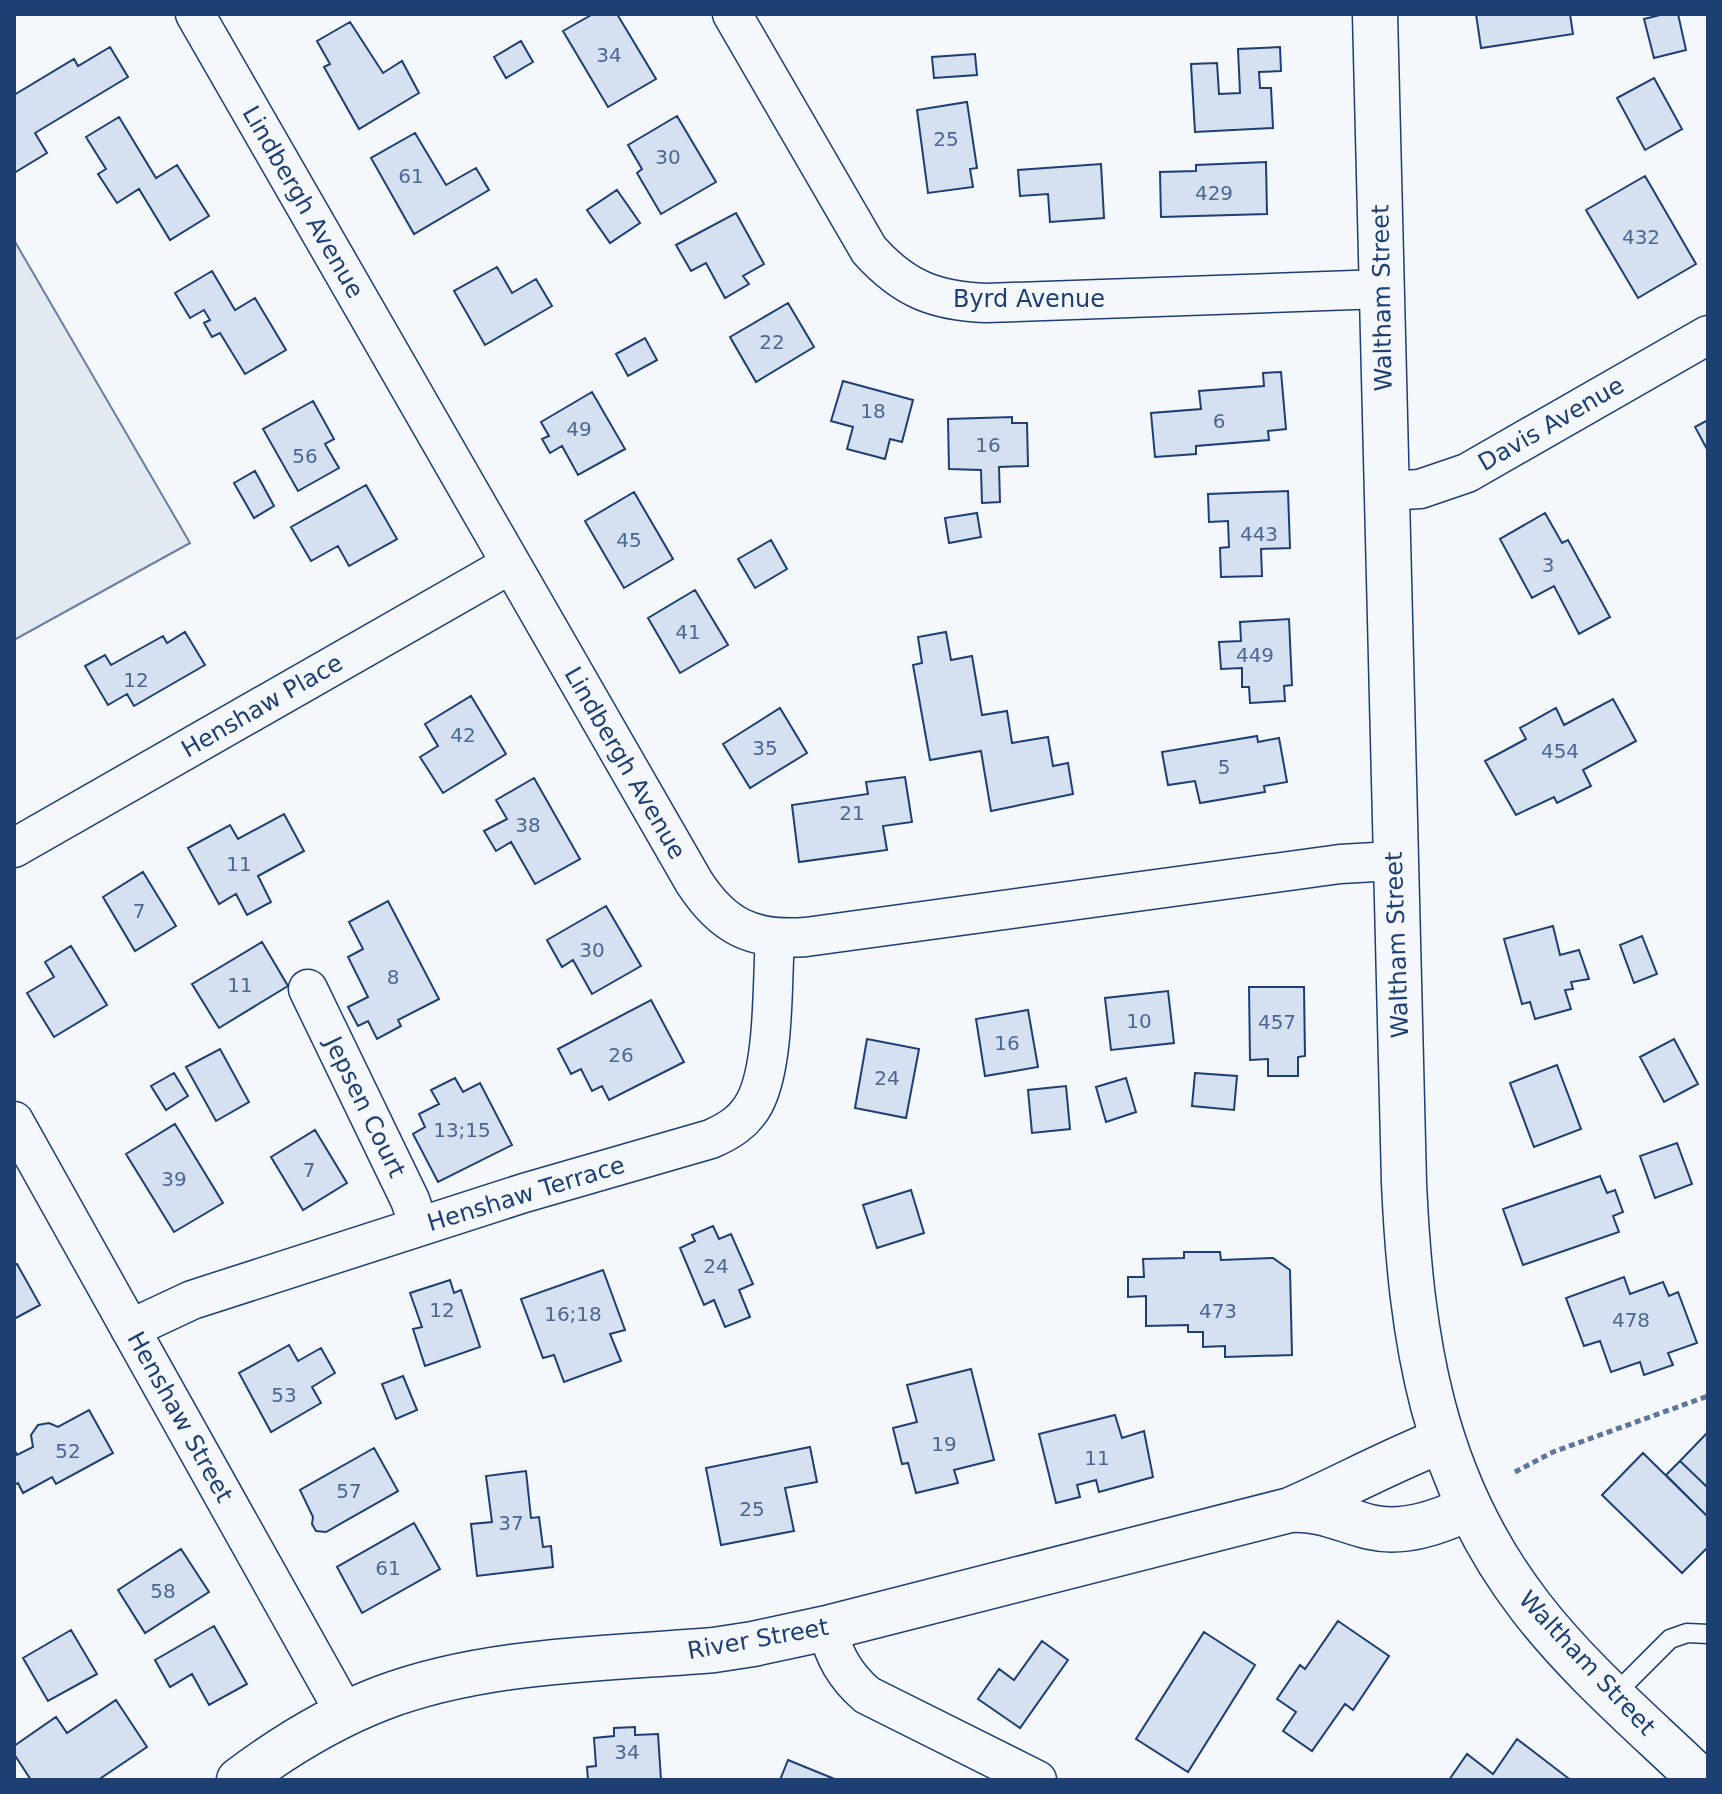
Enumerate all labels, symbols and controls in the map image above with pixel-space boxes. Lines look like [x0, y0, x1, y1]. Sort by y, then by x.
house number: 34 [596, 43, 622, 67]
street label: Lindbergh Avenue [237, 101, 369, 303]
house number: 25 [933, 127, 959, 151]
house number: 30 [655, 145, 681, 169]
house number: 61 [398, 164, 424, 188]
house number: 429 [1195, 181, 1233, 205]
street label: Waltham Street [1366, 204, 1398, 392]
house number: 432 [1622, 225, 1660, 249]
street label: Byrd Avenue [953, 285, 1105, 313]
house number: 22 [759, 330, 785, 354]
street label: Davis Avenue [1473, 371, 1629, 477]
house number: 18 [860, 399, 886, 423]
house number: 6 [1213, 409, 1225, 433]
house number: 49 [566, 417, 592, 441]
house number: 16 [975, 433, 1001, 457]
house number: 56 [292, 444, 318, 468]
house number: 443 [1240, 522, 1278, 546]
house number: 45 [616, 528, 642, 552]
house number: 3 [1542, 553, 1554, 577]
house number: 41 [675, 620, 701, 644]
house number: 449 [1236, 643, 1274, 667]
street label: Henshaw Place [176, 648, 348, 764]
street label: Lindbergh Avenue [559, 662, 691, 864]
house number: 12 [123, 668, 149, 692]
house number: 42 [450, 723, 476, 747]
house number: 35 [752, 736, 778, 760]
house number: 454 [1541, 739, 1579, 763]
house number: 5 [1218, 755, 1230, 779]
house number: 21 [839, 801, 865, 825]
house number: 38 [515, 813, 541, 837]
street label: Waltham Street [1380, 851, 1414, 1039]
house number: 11 [226, 852, 252, 876]
house number: 7 [133, 899, 145, 923]
house number: 30 [579, 938, 605, 962]
house number: 8 [387, 965, 399, 989]
house number: 11 [227, 973, 253, 997]
house number: 10 [1126, 1009, 1152, 1033]
house number: 457 [1258, 1010, 1296, 1034]
street label: Jepsen Court [318, 1030, 411, 1182]
house number: 16 [994, 1031, 1020, 1055]
house number: 26 [608, 1043, 634, 1067]
house number: 24 [874, 1066, 900, 1090]
house number: 13;15 [433, 1118, 491, 1142]
street label: Henshaw Terrace [424, 1151, 628, 1237]
house number: 7 [303, 1158, 315, 1182]
house number: 39 [161, 1167, 187, 1191]
house number: 24 [703, 1254, 729, 1278]
house number: 12 [429, 1298, 455, 1322]
house number: 473 [1199, 1299, 1237, 1323]
house number: 16;18 [544, 1302, 602, 1326]
house number: 478 [1612, 1308, 1650, 1332]
street label: Henshaw Street [122, 1327, 238, 1507]
house number: 53 [271, 1383, 297, 1407]
house number: 19 [931, 1432, 957, 1456]
house number: 52 [55, 1439, 81, 1463]
house number: 11 [1084, 1446, 1110, 1470]
house number: 57 [336, 1479, 362, 1503]
house number: 25 [739, 1497, 765, 1521]
house number: 37 [498, 1511, 524, 1535]
house number: 61 [375, 1556, 401, 1580]
house number: 58 [150, 1579, 176, 1603]
street label: Waltham Street [1513, 1585, 1661, 1741]
street label: River Street [685, 1613, 831, 1665]
house number: 34 [614, 1740, 640, 1764]

